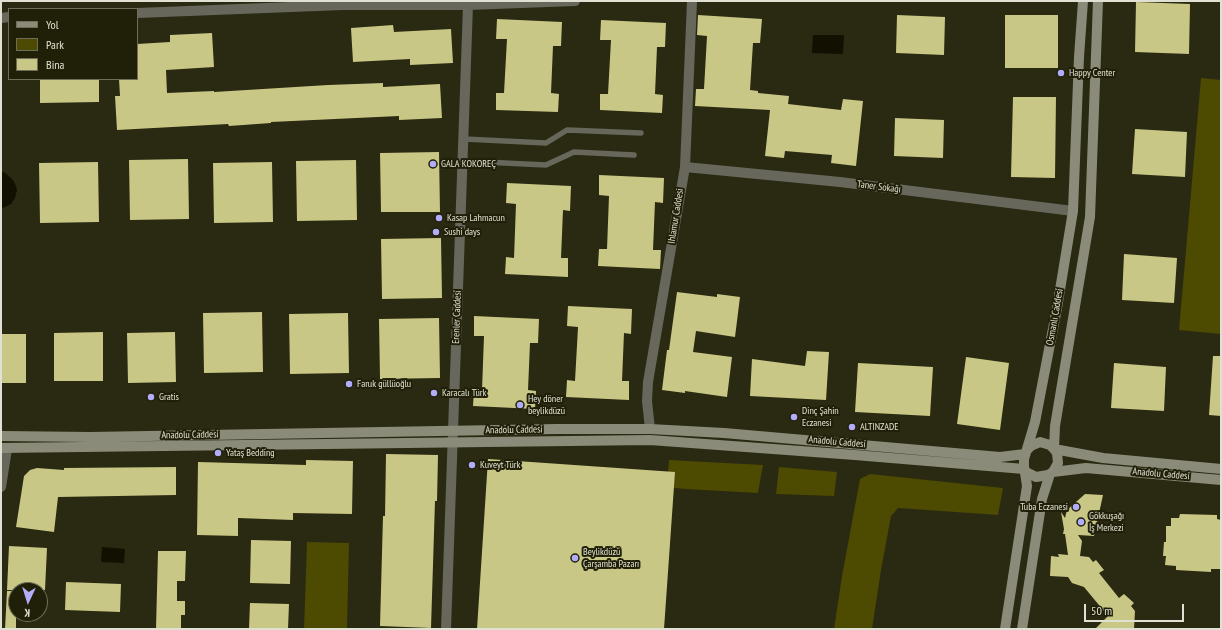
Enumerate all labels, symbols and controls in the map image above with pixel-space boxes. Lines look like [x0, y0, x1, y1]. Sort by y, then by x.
legend [8, 8, 138, 80]
text: Yol [46, 17, 59, 32]
text: Park [46, 37, 64, 52]
text: Bina [46, 57, 64, 72]
place label: Happy Center [1069, 67, 1115, 79]
marker: Happy Center [1056, 68, 1066, 78]
place label: GALA KOKOREÇ [441, 158, 496, 170]
marker: GALA KOKOREÇ [428, 159, 438, 169]
street label: Taner Sokağı [856, 178, 902, 196]
street label: Ihlamur Caddesi [666, 188, 686, 244]
place label: Kasap Lahmacun [447, 212, 505, 224]
marker: Kasap Lahmacun [434, 213, 444, 223]
place label: Sushi days [444, 226, 480, 238]
marker: Sushi days [431, 227, 441, 237]
street label: Osmanlı Caddesi [1044, 288, 1066, 346]
street label: Erenler Caddesi [450, 290, 464, 344]
place label: Faruk güllüoğlu [357, 378, 411, 390]
marker: Faruk güllüoğlu [344, 379, 354, 389]
place label: Karacalı Türk [442, 387, 486, 399]
marker: Karacalı Türk [429, 388, 439, 398]
place label: Gratis [159, 391, 179, 403]
marker: Gratis [146, 392, 156, 402]
place label: Hey döner beylikdüzü [528, 393, 565, 416]
marker: Hey döner beylikdüzü [515, 400, 525, 410]
place label: Dinç Şahin Eczanesi [802, 405, 839, 428]
marker: Dinç Şahin Eczanesi [789, 412, 799, 422]
place label: ALTINZADE [860, 421, 899, 433]
marker: ALTINZADE [847, 422, 857, 432]
street label: Anadolu Caddesi [485, 424, 543, 436]
street label: Anadolu Caddesi [161, 429, 219, 441]
street label: Anadolu Caddesi [808, 434, 866, 450]
place label: Yataş Bedding [226, 447, 275, 459]
marker: Yataş Bedding [213, 448, 223, 458]
place label: Kuveyt Türk [480, 459, 520, 471]
marker: Kuveyt Türk [467, 460, 477, 470]
street label: Anadolu Caddesi [1132, 466, 1190, 482]
place label: Tuba Eczanesi [1020, 501, 1068, 513]
marker: Tuba Eczanesi [1071, 502, 1081, 512]
place label: Gökkuşağı İş Merkezi [1089, 510, 1124, 534]
marker: Gökkuşağı İş Merkezi [1076, 517, 1086, 527]
place label: Beylikdüzü Çarşamba Pazarı [583, 546, 639, 570]
marker: Beylikdüzü Çarşamba Pazarı [570, 553, 580, 563]
north arrow [8, 582, 48, 622]
scale bar [1086, 596, 1186, 622]
text: 50 m [1091, 603, 1112, 618]
text: K [24, 606, 31, 620]

